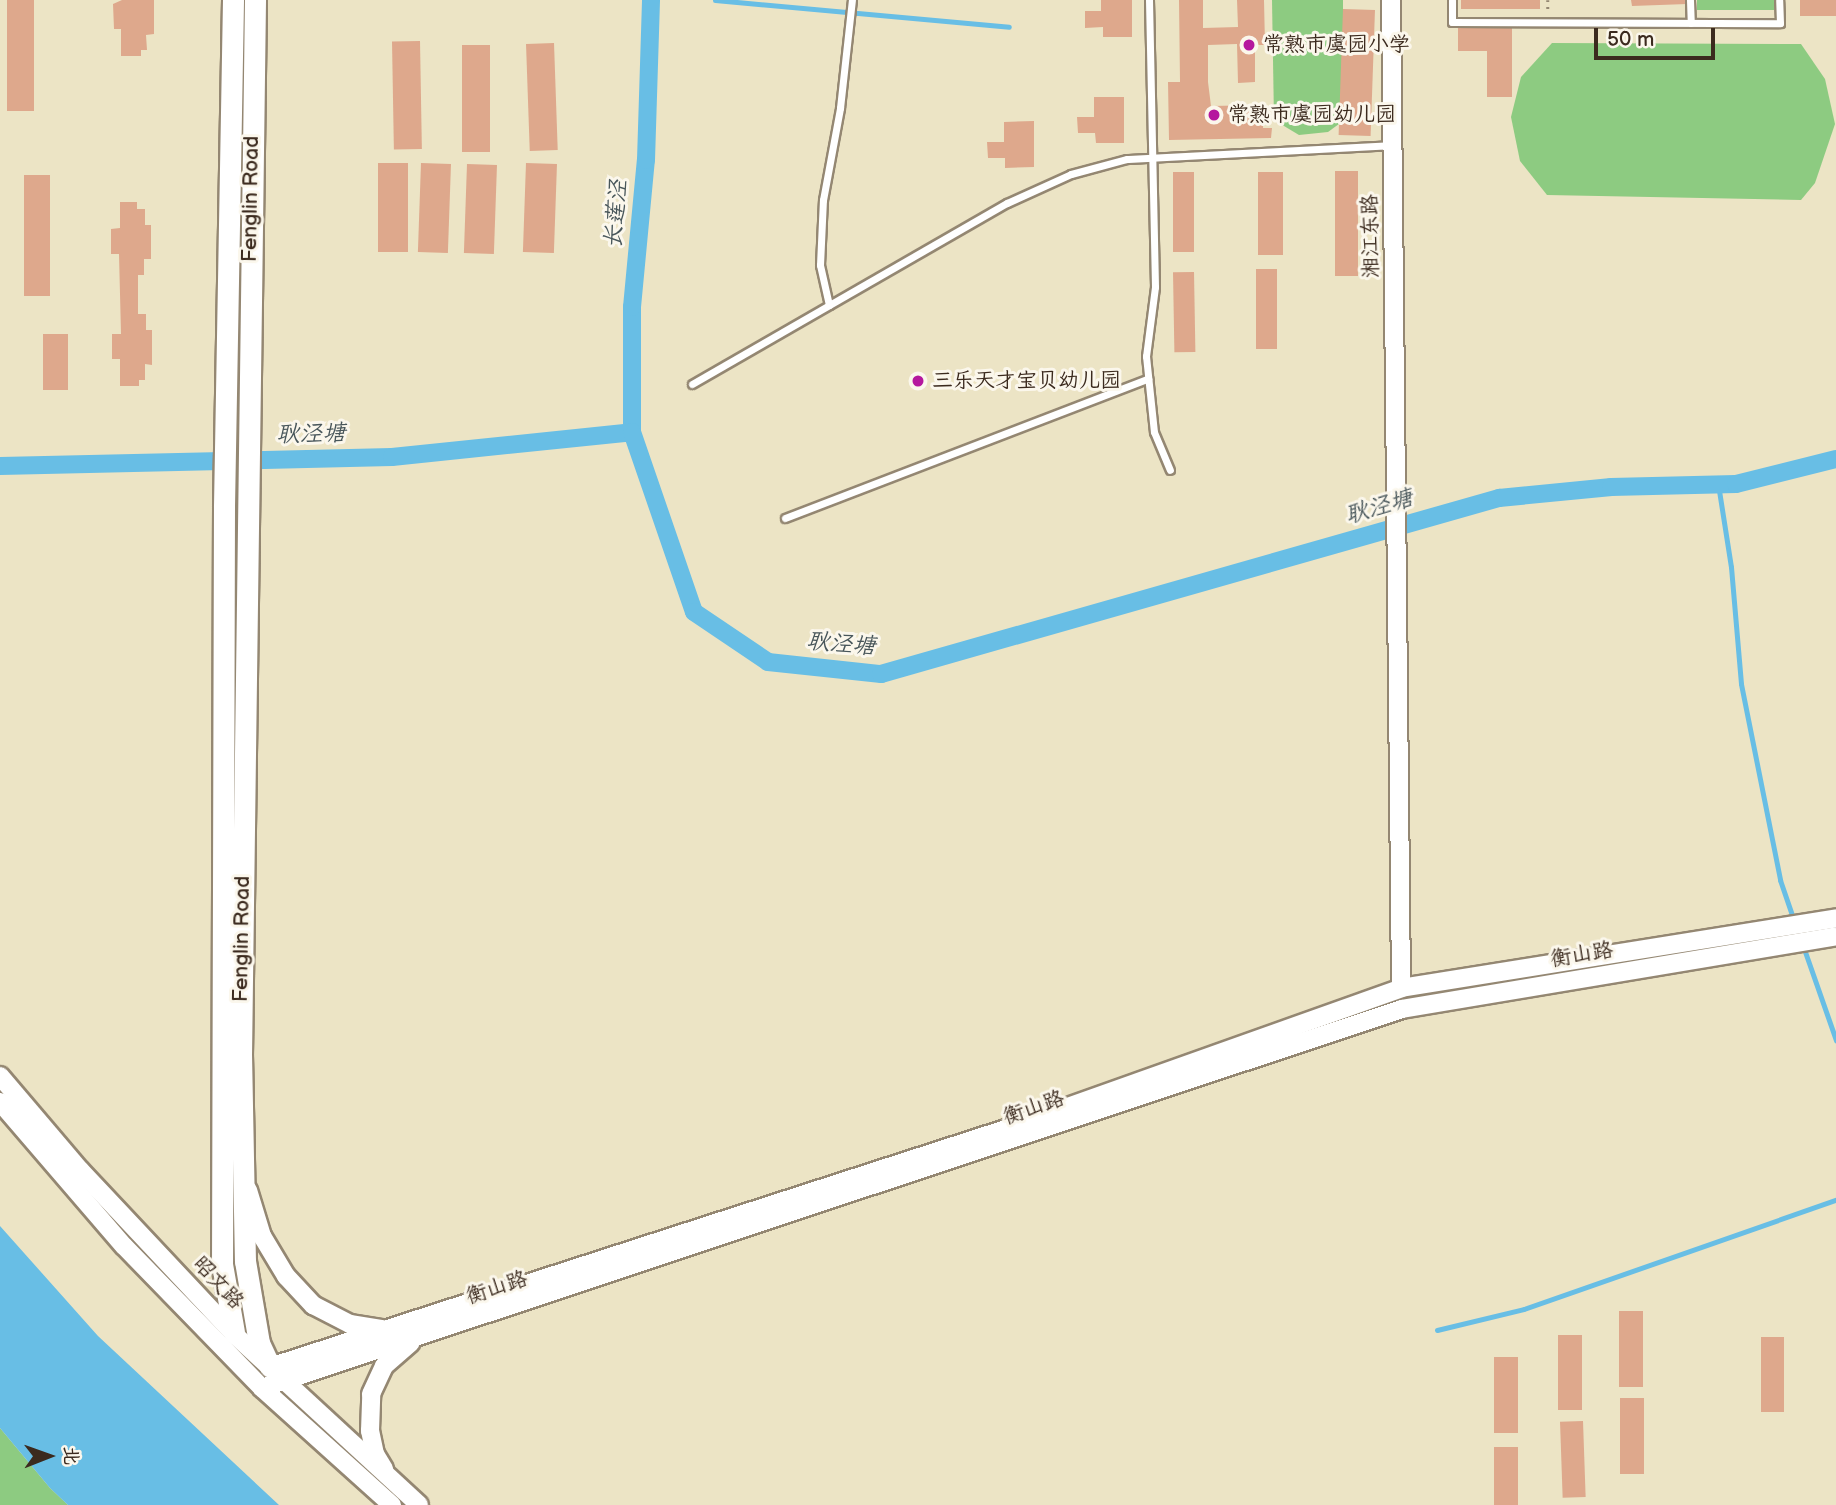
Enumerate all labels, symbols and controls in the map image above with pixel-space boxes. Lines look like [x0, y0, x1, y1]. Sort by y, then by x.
scale bar [1598, 14, 1719, 58]
text: 50 m [1607, 27, 1654, 52]
place label: 常熟市虞园小学 [1263, 32, 1410, 58]
marker: 常熟市虞园小学 [1241, 37, 1257, 53]
place label: 常熟市虞园幼儿园 [1228, 102, 1396, 128]
marker: 常熟市虞园幼儿园 [1206, 107, 1222, 123]
street label: Fenglin Road [237, 136, 265, 262]
water label: 长莲泾 [599, 178, 633, 250]
street label: 湘江东路 [1358, 194, 1384, 278]
place label: 三乐天才宝贝幼儿园 [932, 368, 1121, 394]
marker: 三乐天才宝贝幼儿园 [910, 373, 926, 389]
water label: 耿泾塘 [276, 420, 346, 448]
water label: 耿泾塘 [1342, 484, 1416, 530]
water label: 耿泾塘 [805, 627, 877, 661]
street label: Fenglin Road [228, 876, 256, 1002]
street label: 衡山路 [1549, 938, 1615, 972]
street label: 衡山路 [1000, 1086, 1068, 1130]
street label: 昭文路 [187, 1251, 249, 1315]
street label: 衡山路 [463, 1266, 531, 1310]
north arrow [14, 1421, 84, 1491]
text: 北 [59, 1446, 82, 1465]

